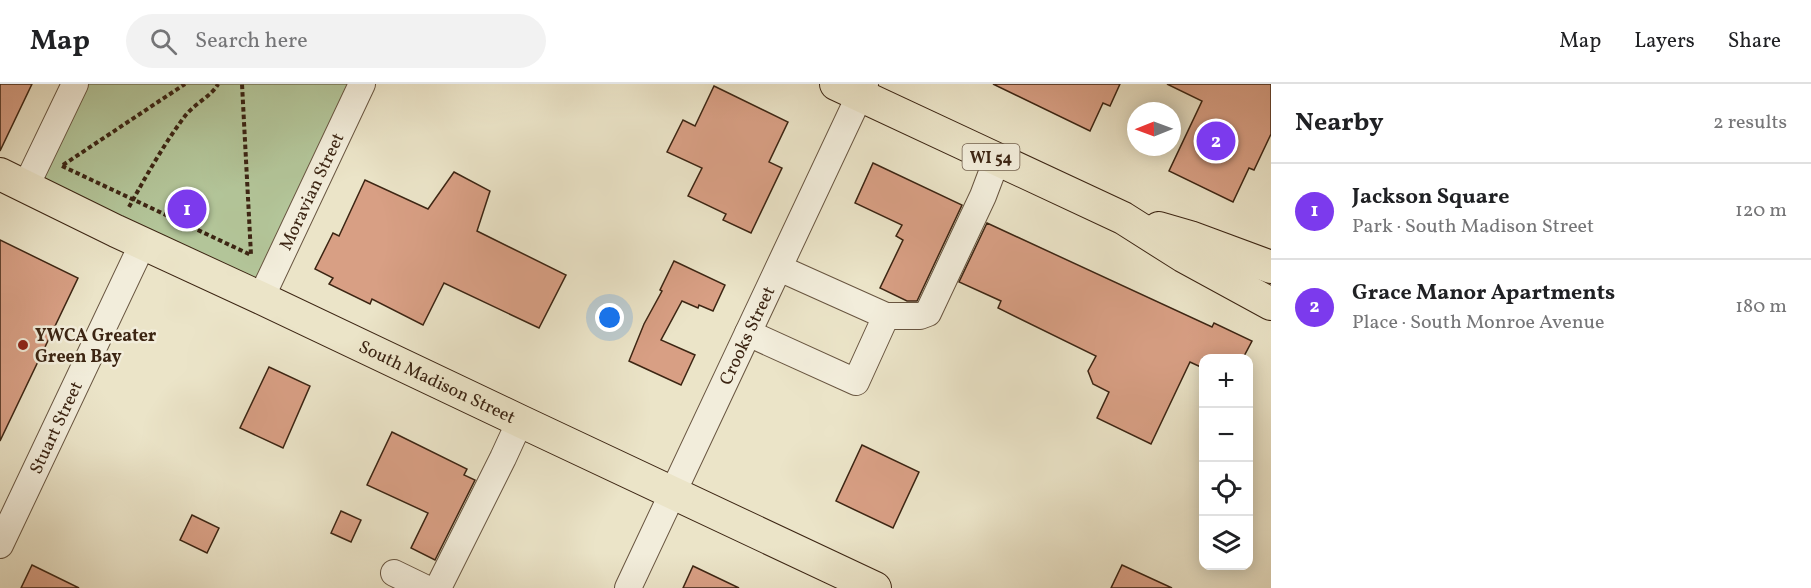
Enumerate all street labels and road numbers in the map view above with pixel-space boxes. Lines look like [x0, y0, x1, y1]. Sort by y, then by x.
street label: Moravian Street [274, 129, 351, 255]
road number: WI 54 [962, 144, 1020, 170]
street label: Crooks Street [714, 283, 782, 390]
street label: South Madison Street [354, 335, 519, 431]
street label: Stuart Street [24, 378, 90, 479]

